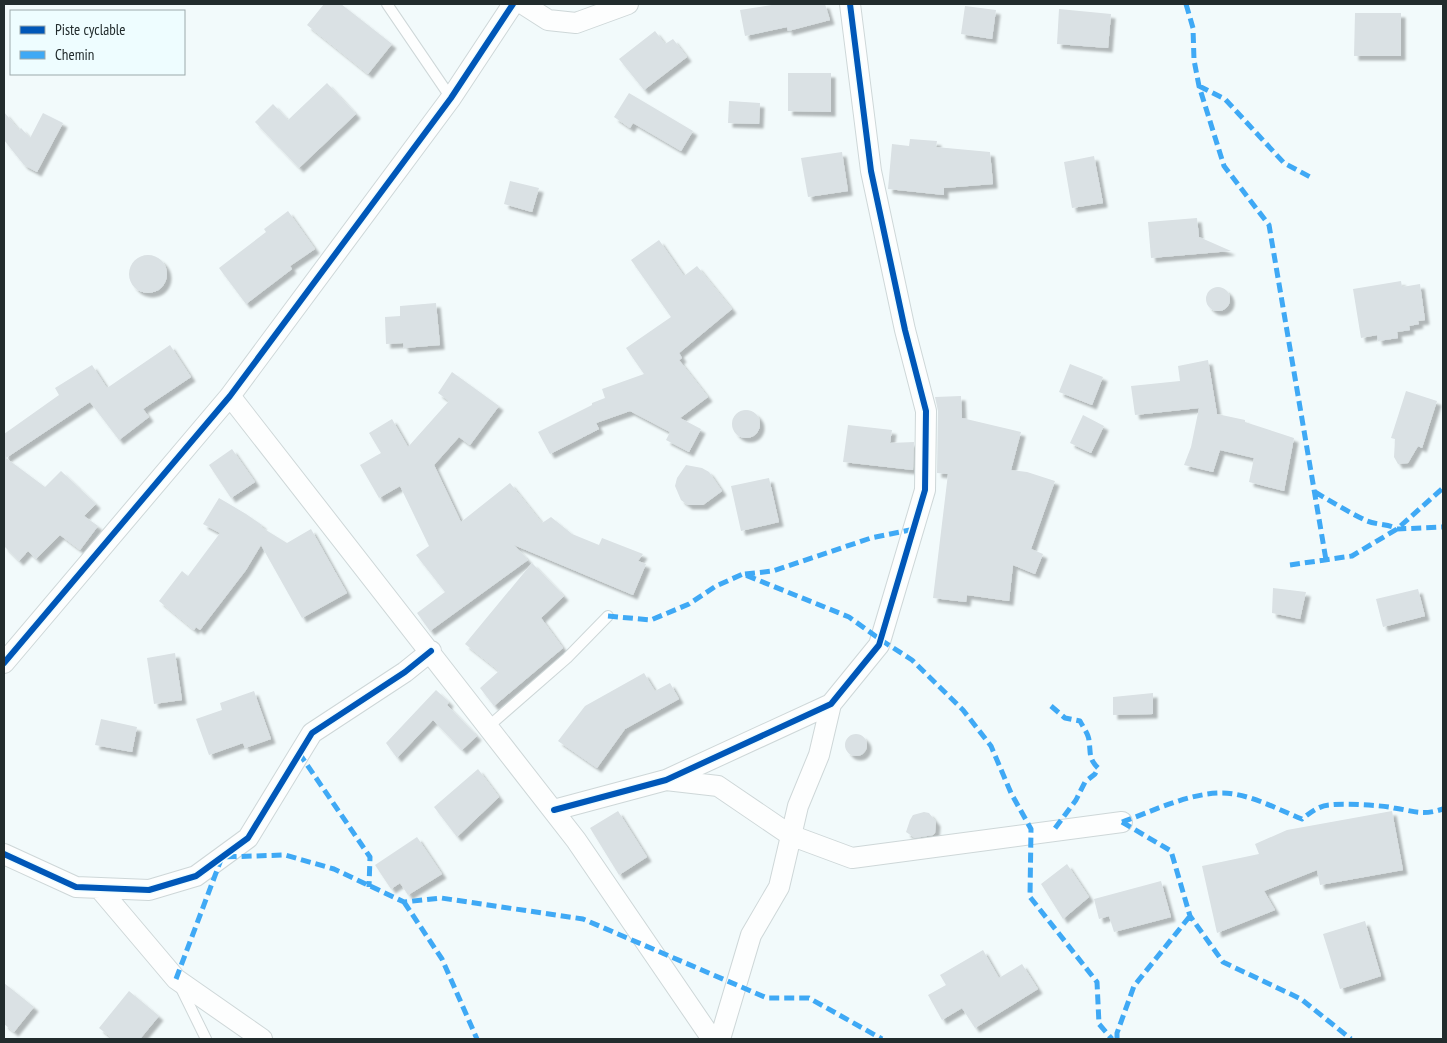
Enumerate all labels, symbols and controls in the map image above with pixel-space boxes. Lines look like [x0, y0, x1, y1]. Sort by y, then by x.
legend [10, 10, 185, 75]
text: Piste cyclable [55, 20, 125, 39]
text: Chemin [55, 45, 94, 64]

